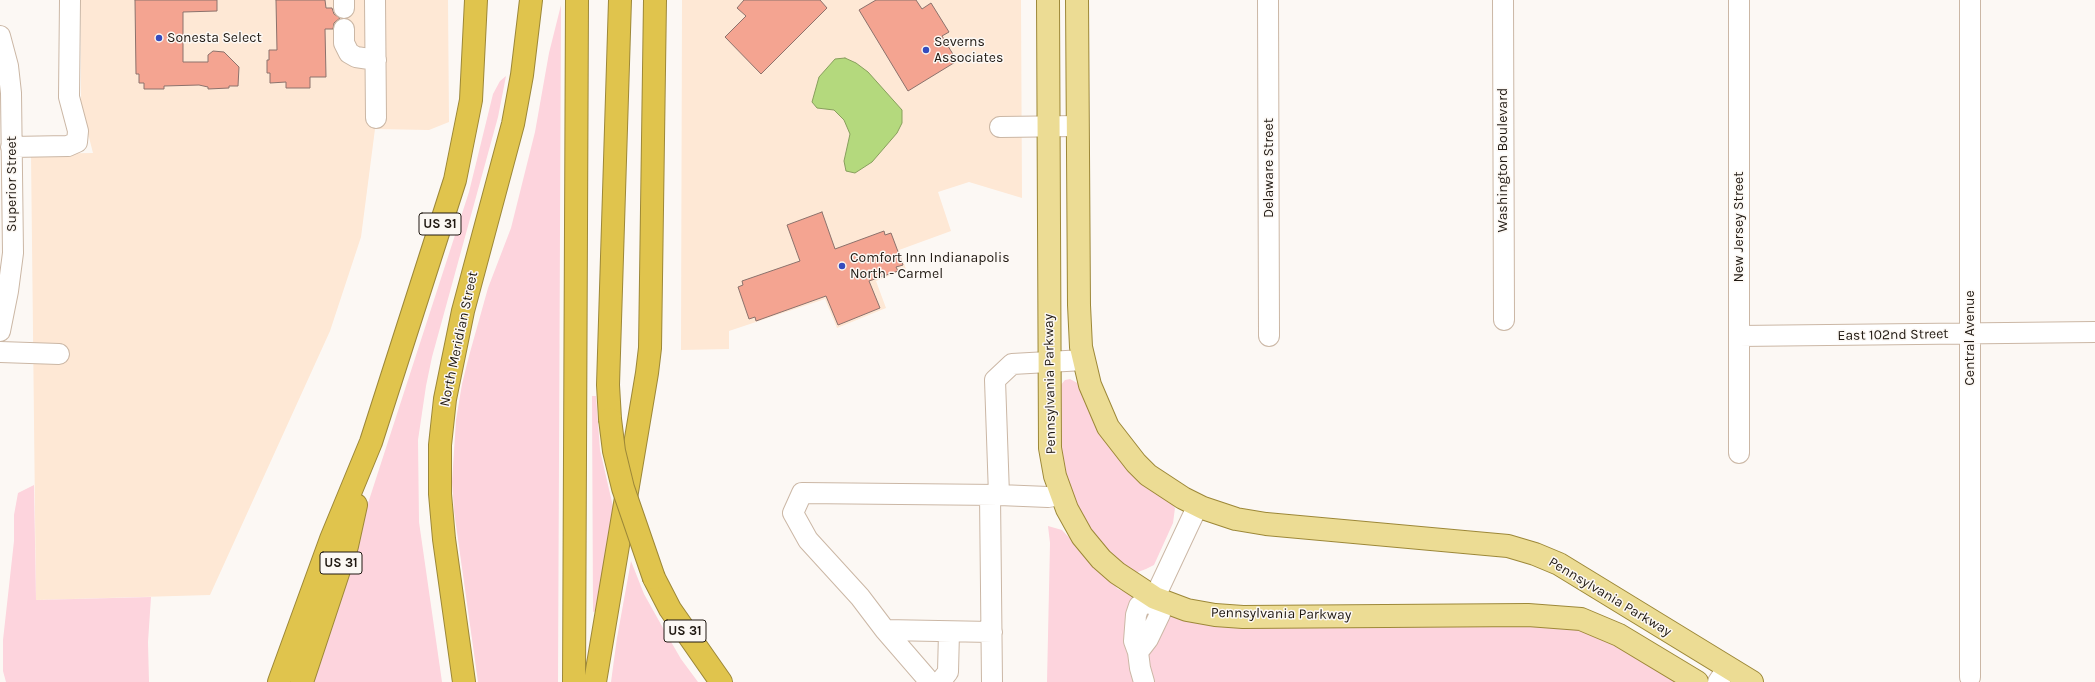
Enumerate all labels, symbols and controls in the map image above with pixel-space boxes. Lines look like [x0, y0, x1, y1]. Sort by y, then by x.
place label: Sonesta Select [167, 30, 262, 46]
marker: Sonesta Select [154, 33, 164, 43]
place label: Severns Associates [934, 34, 1003, 66]
marker: Severns Associates [921, 45, 931, 55]
street label: Washington Boulevard [1495, 88, 1511, 232]
street label: Delaware Street [1261, 118, 1277, 218]
street label: Superior Street [4, 136, 20, 232]
street label: New Jersey Street [1731, 172, 1747, 282]
road number: US 31 [419, 213, 461, 235]
place label: Comfort Inn Indianapolis North - Carmel [850, 250, 1010, 282]
marker: Comfort Inn Indianapolis North - Carmel [837, 261, 847, 271]
street label: North Meridian Street [436, 270, 482, 408]
street label: Central Avenue [1962, 290, 1978, 386]
street label: Pennsylvania Parkway [1040, 314, 1060, 454]
street label: East 102nd Street [1837, 326, 1949, 344]
road number: US 31 [320, 552, 362, 574]
street label: Pennsylvania Parkway [1545, 554, 1675, 640]
street label: Pennsylvania Parkway [1211, 604, 1351, 624]
road number: US 31 [664, 620, 706, 642]

